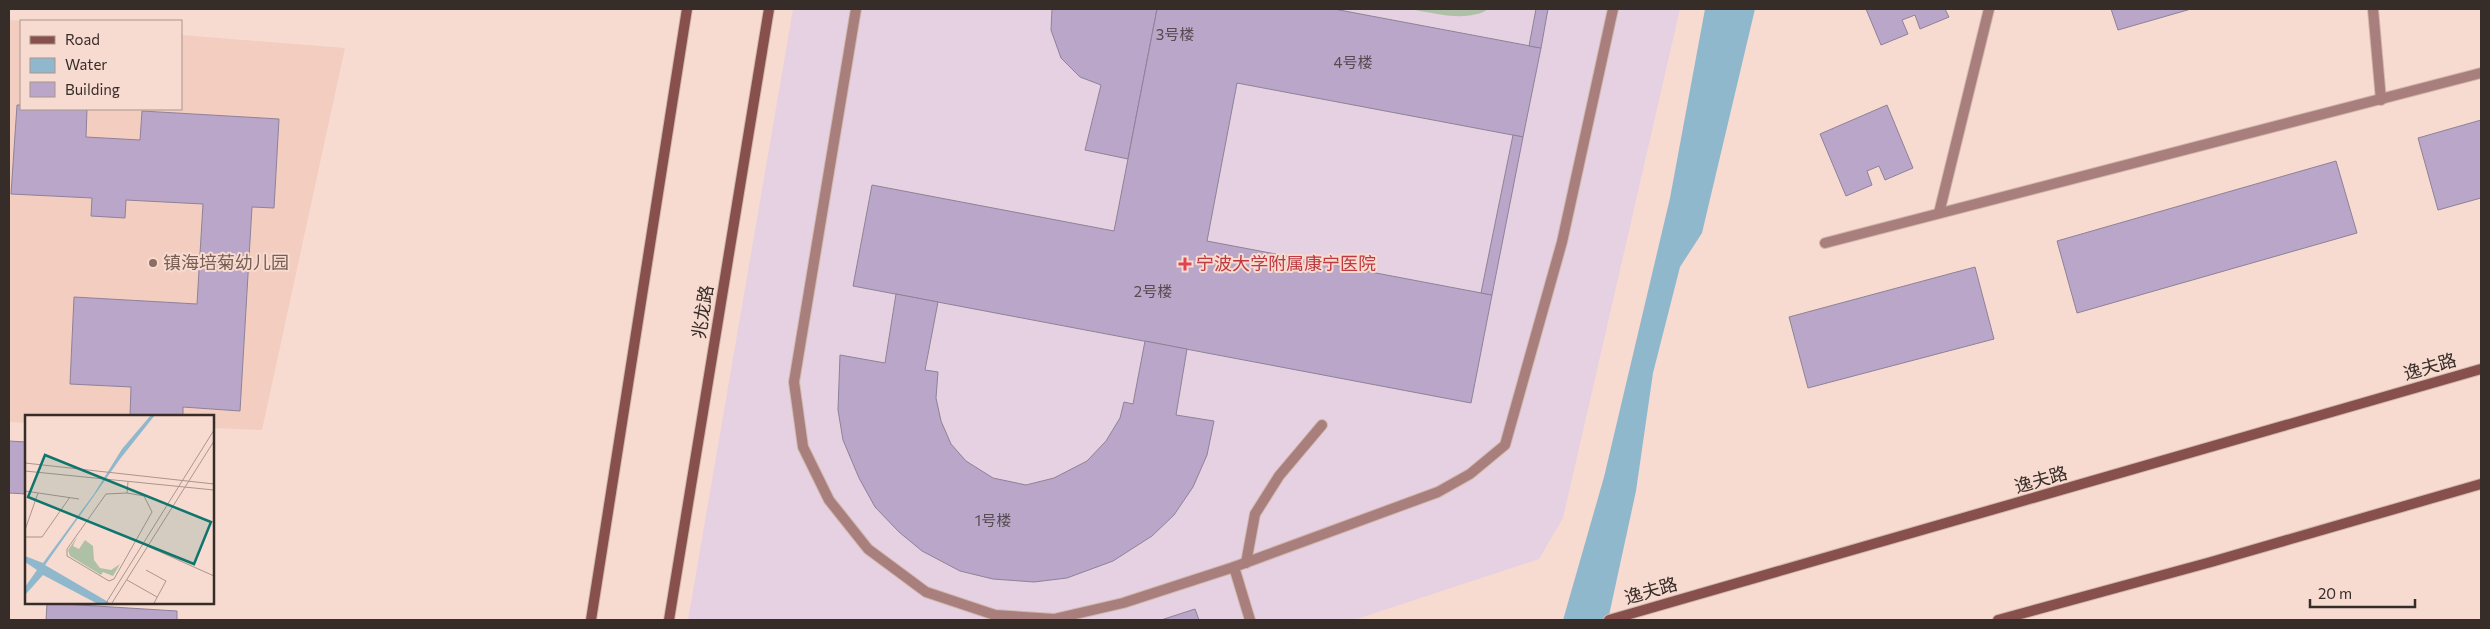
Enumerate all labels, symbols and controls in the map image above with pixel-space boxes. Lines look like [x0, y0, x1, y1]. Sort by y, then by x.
legend [20, 20, 182, 110]
house number: 3号楼 [1156, 25, 1194, 43]
text: Road [65, 30, 100, 48]
house number: 4号楼 [1333, 53, 1373, 71]
text: Water [65, 55, 107, 73]
text: Building [65, 80, 120, 98]
place label: 镇海培菊幼儿园 [163, 251, 289, 273]
place label: 宁波大学附属康宁医院 [1196, 252, 1376, 274]
marker: 镇海培菊幼儿园 [147, 257, 159, 269]
marker: 宁波大学附属康宁医院 [1178, 257, 1192, 271]
house number: 2号楼 [1134, 282, 1172, 300]
street label: 兆龙路 [687, 283, 717, 340]
street label: 逸夫路 [2401, 348, 2459, 384]
inset map [25, 415, 214, 604]
street label: 逸夫路 [2012, 461, 2070, 497]
house number: 1号楼 [975, 511, 1011, 529]
street label: 逸夫路 [1622, 572, 1680, 608]
scale bar [2310, 576, 2415, 608]
text: 20 m [2318, 584, 2352, 602]

